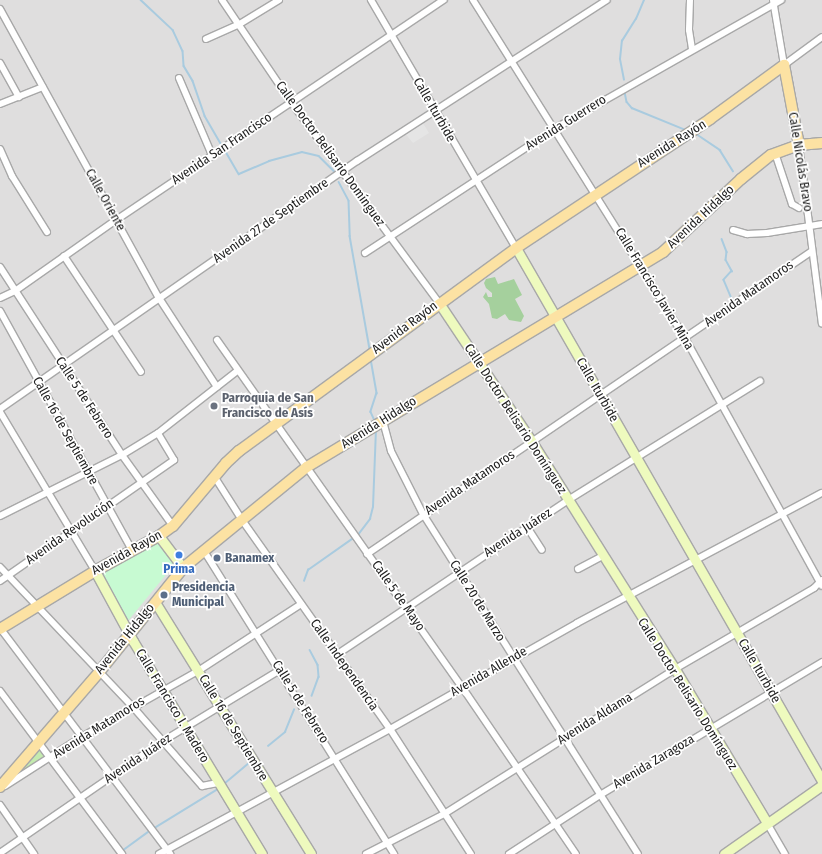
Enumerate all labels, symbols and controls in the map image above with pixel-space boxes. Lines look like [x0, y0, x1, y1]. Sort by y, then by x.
street label: Calle Iturbide [409, 75, 459, 145]
street label: Calle Doctor Belisario Domínguez [272, 78, 388, 230]
street label: Avenida Guerrero [523, 92, 609, 154]
street label: Avenida San Francisco [169, 110, 275, 188]
street label: Calle Nicolás Bravo [784, 111, 816, 213]
street label: Avenida Rayón [635, 117, 709, 171]
street label: Calle Oriente [82, 166, 128, 234]
street label: Avenida 27 de Septiembre [210, 175, 332, 267]
street label: Avenida Hidalgo [664, 182, 738, 252]
street label: Calle Francisco Javier Mina [611, 225, 697, 353]
street label: Avenida Matamoros [701, 257, 797, 331]
street label: Avenida Rayón [369, 298, 441, 358]
street label: Calle Doctor Belisario Domínguez [461, 341, 569, 497]
street label: Calle 5 de Febrero [52, 354, 116, 442]
street label: Calle Iturbide [572, 355, 622, 425]
street label: Calle 16 de Septiembre [29, 374, 101, 488]
place label: Parroquia de San Francisco de Asís [222, 391, 314, 422]
street label: Avenida Hidalgo [338, 394, 420, 452]
marker: Parroquia de San Francisco de Asís [209, 401, 219, 411]
street label: Avenida Matamoros [422, 447, 518, 519]
street label: Avenida Revolución [23, 496, 117, 568]
street label: Avenida Juárez [481, 505, 555, 561]
street label: Avenida Rayón [89, 527, 165, 579]
marker: Prima [174, 550, 184, 560]
place label: Banamex [225, 550, 274, 566]
marker: Banamex [212, 553, 222, 563]
street label: Calle 20 de Marzo [446, 557, 508, 645]
street label: Calle 5 de Mayo [368, 558, 428, 634]
place label: Prima [163, 561, 195, 577]
place label: Presidencia Municipal [172, 580, 235, 611]
marker: Presidencia Municipal [159, 590, 169, 600]
street label: Avenida Hidalgo [92, 601, 158, 677]
street label: Calle Doctor Belisario Domínguez [634, 615, 740, 773]
street label: Calle Independencia [307, 616, 381, 714]
street label: Calle Iturbide [734, 636, 784, 706]
street label: Avenida Allende [448, 644, 530, 700]
street label: Calle Francisco I. Madero [132, 646, 212, 766]
street label: Calle 5 de Febrero [268, 658, 332, 746]
street label: Calle 16 de Septiembre [195, 672, 271, 784]
street label: Avenida Aldama [555, 690, 635, 748]
street label: Avenida Matamoros [50, 694, 148, 762]
street label: Avenida Juárez [101, 731, 175, 787]
street label: Avenida Zaragoza [610, 732, 698, 792]

